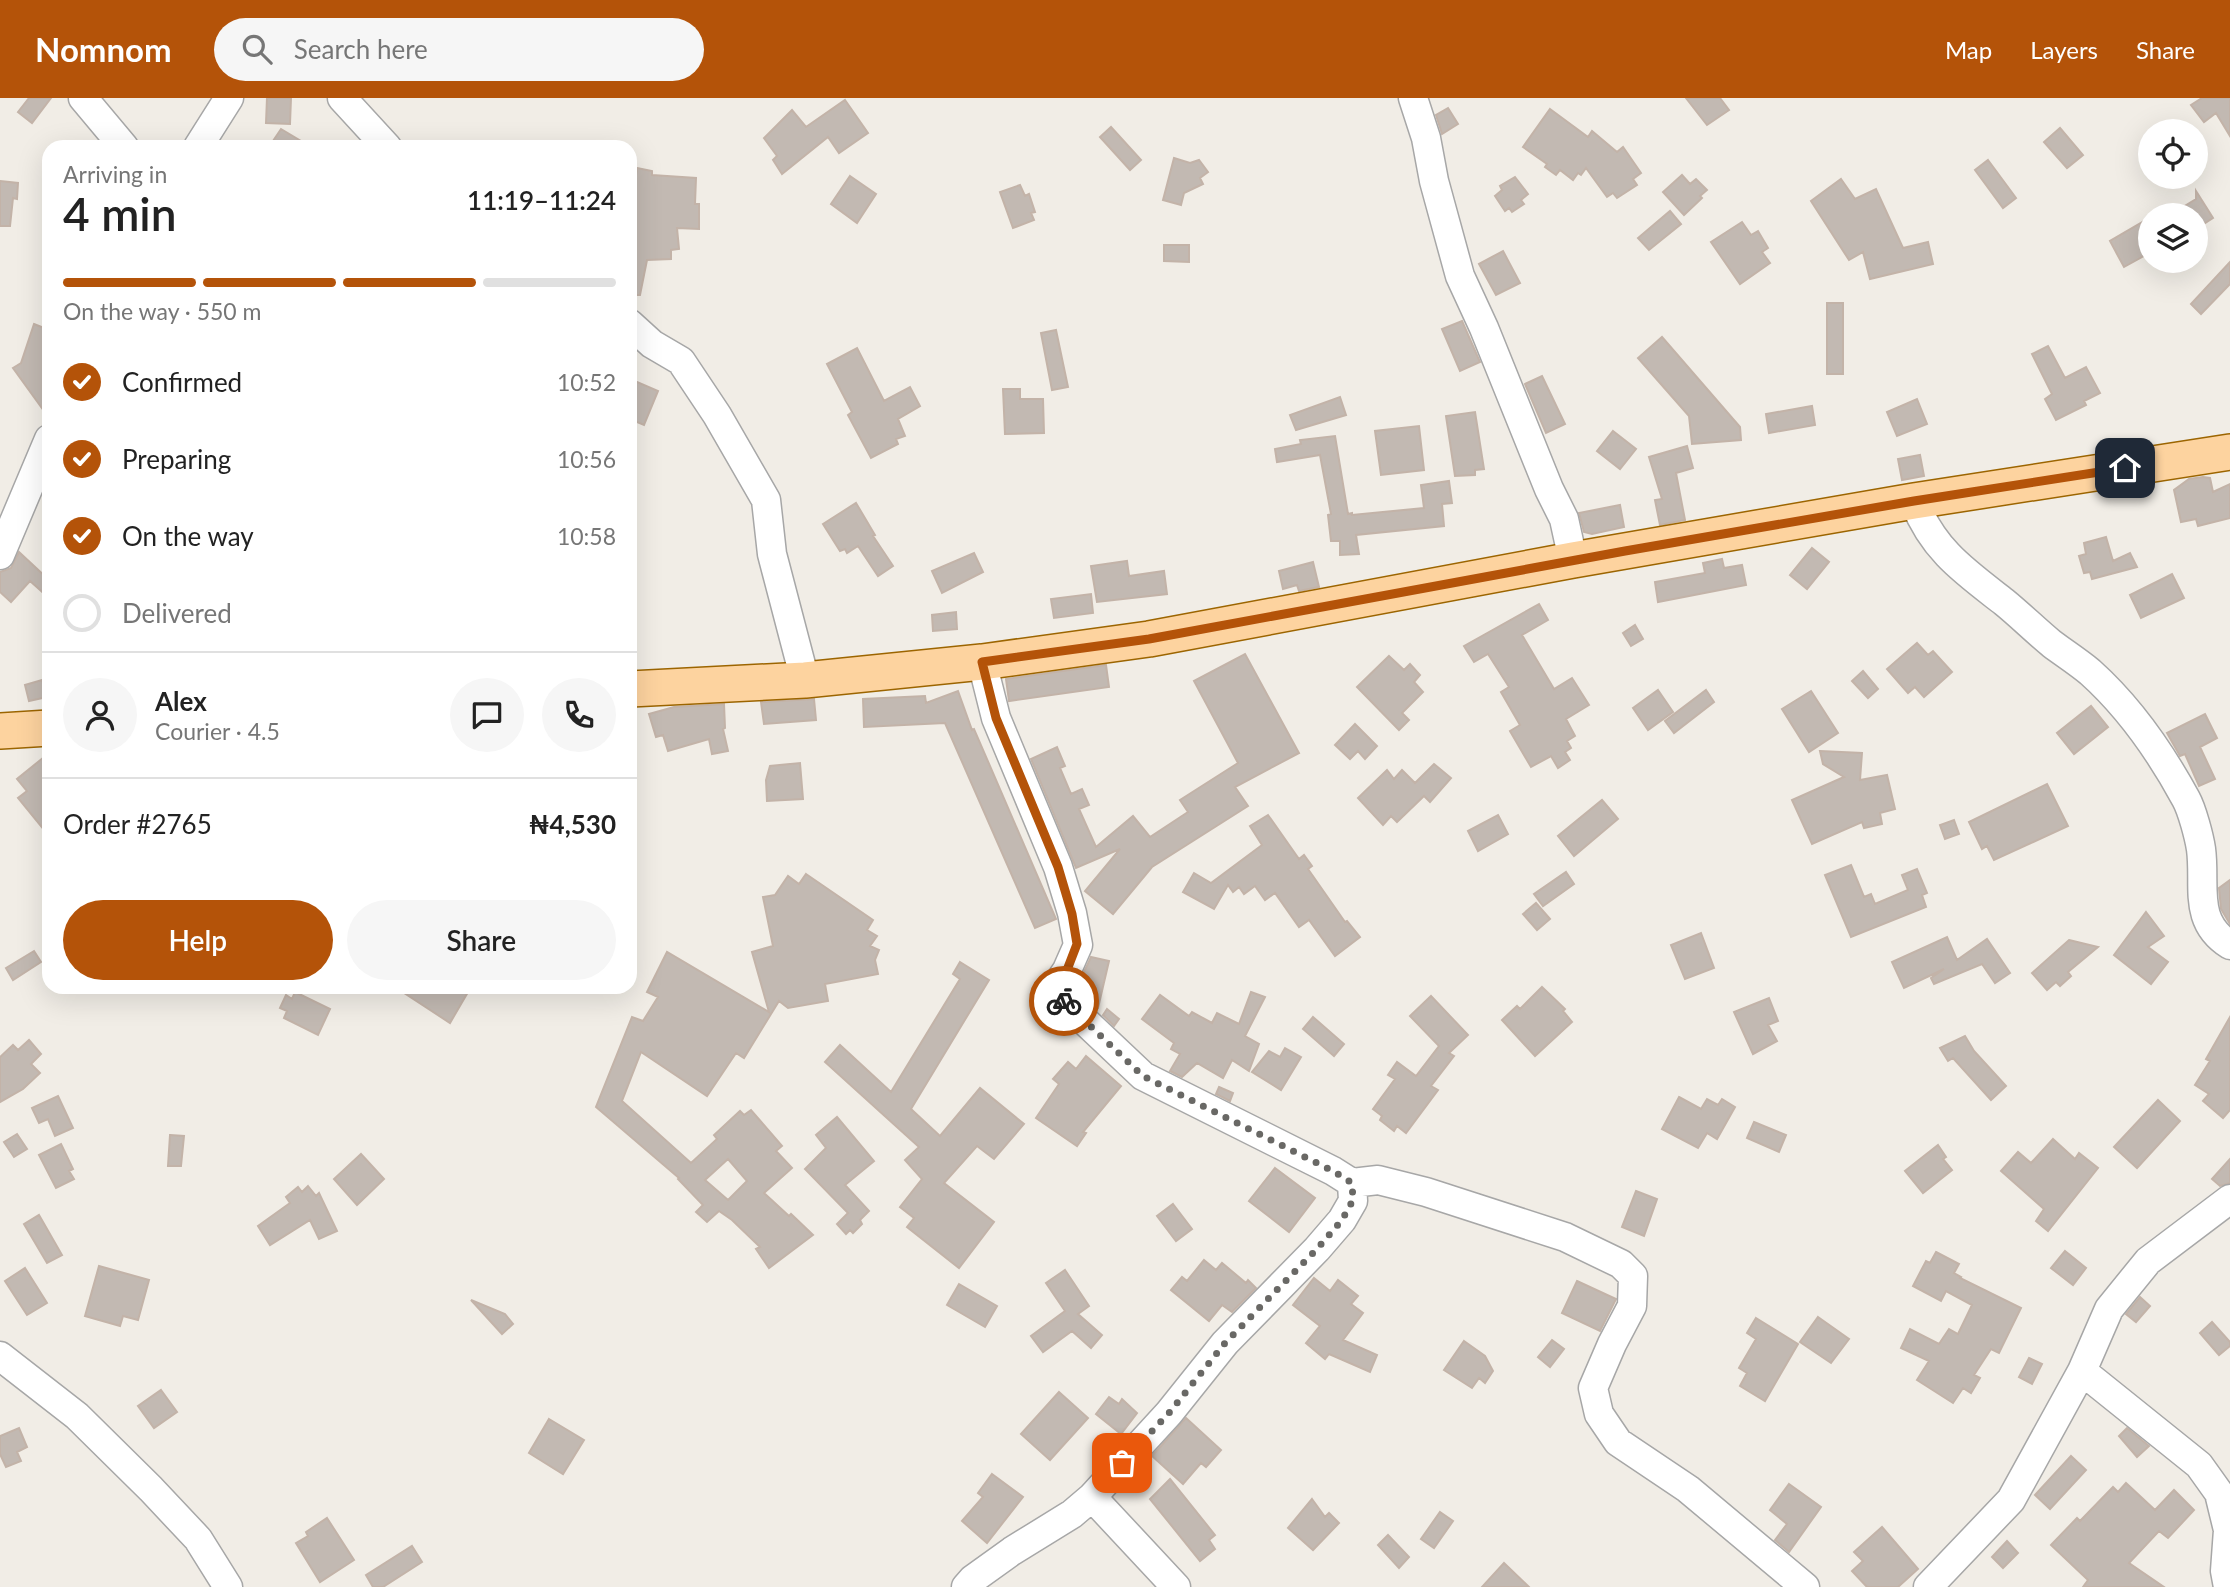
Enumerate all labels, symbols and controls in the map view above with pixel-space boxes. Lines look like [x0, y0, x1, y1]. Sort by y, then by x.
search box [214, 18, 704, 81]
text: Nomnom [35, 29, 172, 69]
icon: search [238, 30, 276, 68]
text: Search here [294, 33, 428, 65]
text: Map [1945, 35, 1992, 64]
text: Layers [2030, 35, 2098, 64]
text: Share [2136, 35, 2195, 64]
map controls [2138, 119, 2208, 273]
button: locate [2138, 119, 2208, 189]
text: Arriving in [63, 160, 167, 188]
text: 11:19–11:24 [467, 184, 616, 216]
text: 4 min [63, 186, 177, 241]
button: layers [2138, 203, 2208, 273]
text: On the way · 550 m [63, 297, 262, 325]
icon: check [63, 363, 101, 401]
text: Confirmed [122, 366, 242, 398]
text: 10:52 [557, 368, 616, 396]
pin [2095, 438, 2155, 498]
icon: check [63, 440, 101, 478]
text: Preparing [122, 443, 231, 475]
text: 10:56 [557, 445, 616, 473]
icon: home [2106, 449, 2144, 487]
icon: check [63, 517, 101, 555]
text: On the way [122, 520, 254, 552]
text: 10:58 [557, 522, 616, 550]
text: Delivered [122, 597, 232, 629]
button: person [63, 678, 137, 752]
button: chat [450, 678, 524, 752]
button: phone [542, 678, 616, 752]
text: Alex [155, 685, 207, 717]
text: Courier · 4.5 [155, 717, 280, 745]
text: Order #2765 [63, 808, 212, 840]
text: ₦4,530 [529, 808, 616, 840]
button: Help [63, 900, 333, 980]
button: Share [347, 900, 616, 980]
courier [1029, 966, 1099, 1036]
icon: bike [1045, 982, 1083, 1020]
pin [1092, 1433, 1152, 1493]
icon: bag [1103, 1444, 1141, 1482]

